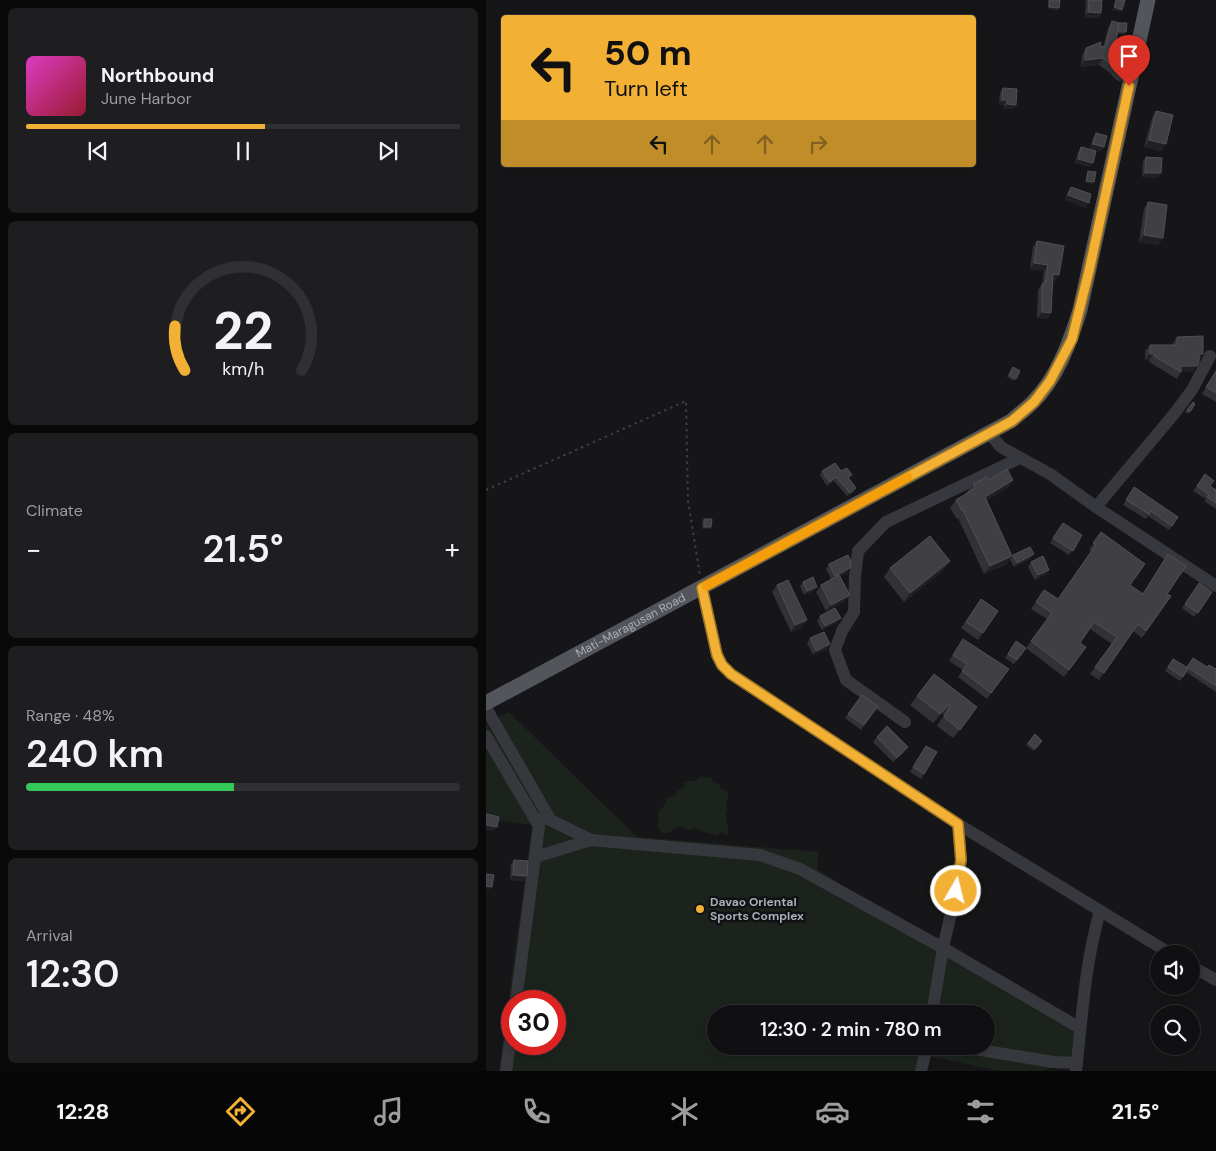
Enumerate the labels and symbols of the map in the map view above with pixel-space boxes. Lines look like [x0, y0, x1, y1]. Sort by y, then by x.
pin [1108, 35, 1150, 86]
street label: Mati-Maragusan Road [573, 589, 688, 661]
position arrow [929, 864, 981, 916]
place label: Davao Oriental Sports Complex [710, 894, 804, 924]
marker: Davao Oriental Sports Complex [694, 903, 706, 915]
speed limit sign: 30 [501, 990, 566, 1055]

